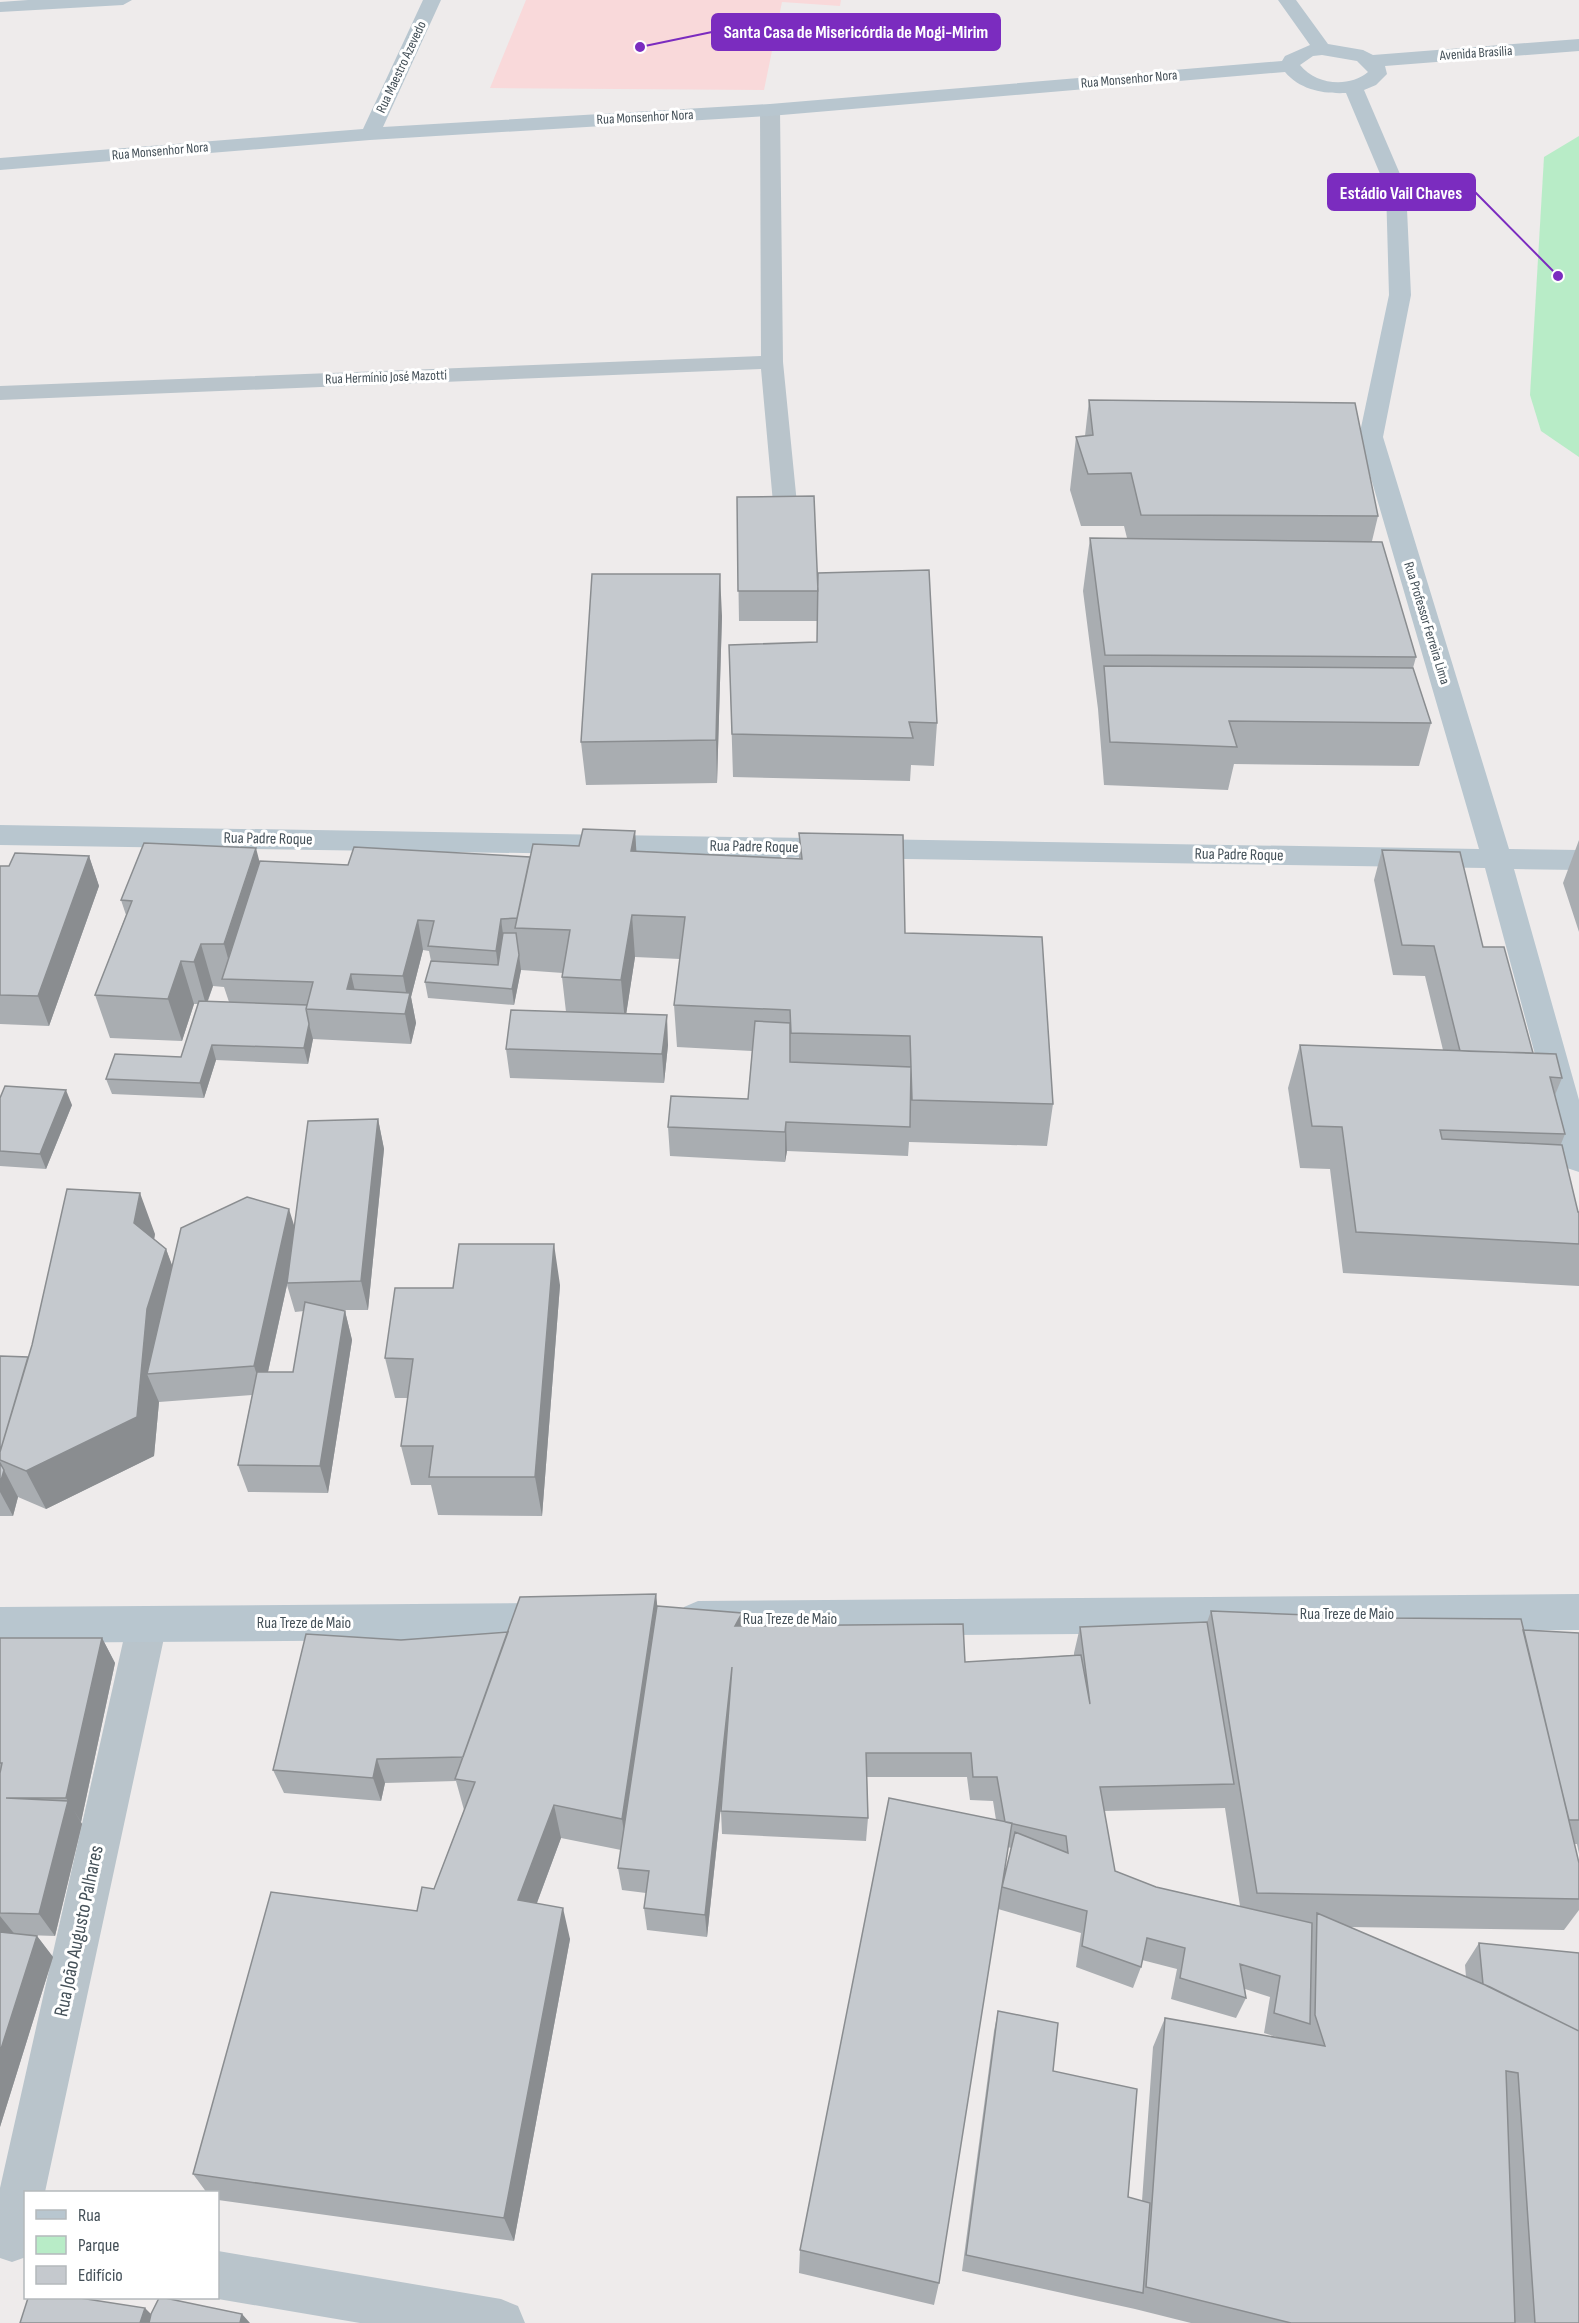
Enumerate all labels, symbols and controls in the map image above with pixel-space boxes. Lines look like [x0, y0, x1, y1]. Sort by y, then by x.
callout: Santa Casa de Misericórdia de Mogi-Mirim [712, 14, 1000, 50]
street label: Rua Maestro Azevedo [372, 18, 430, 116]
text: Santa Casa de Misericórdia de Mogi-Mirim [724, 22, 988, 43]
street label: Avenida Brasília [1438, 42, 1513, 64]
street label: Rua Monsenhor Nora [1080, 66, 1178, 92]
street label: Rua Monsenhor Nora [596, 106, 694, 128]
street label: Rua Monsenhor Nora [111, 138, 209, 164]
callout: Estádio Vail Chaves [1328, 174, 1475, 210]
text: Estádio Vail Chaves [1340, 183, 1462, 204]
street label: Rua Hermínio José Mazotti [325, 366, 447, 388]
street label: Rua Professor Ferreira Lima [1400, 560, 1454, 686]
street label: Rua Padre Roque [223, 829, 313, 849]
street label: Rua Padre Roque [709, 837, 799, 857]
street label: Rua Padre Roque [1194, 845, 1284, 865]
street label: Rua Treze de Maio [1300, 1605, 1394, 1624]
street label: Rua Treze de Maio [743, 1610, 837, 1629]
street label: Rua Treze de Maio [257, 1614, 351, 1633]
street label: Rua João Augusto Palhares [49, 1843, 109, 2019]
legend [24, 2191, 219, 2299]
text: Rua [78, 2205, 101, 2226]
text: Parque [78, 2235, 119, 2256]
text: Edifício [78, 2265, 123, 2286]

